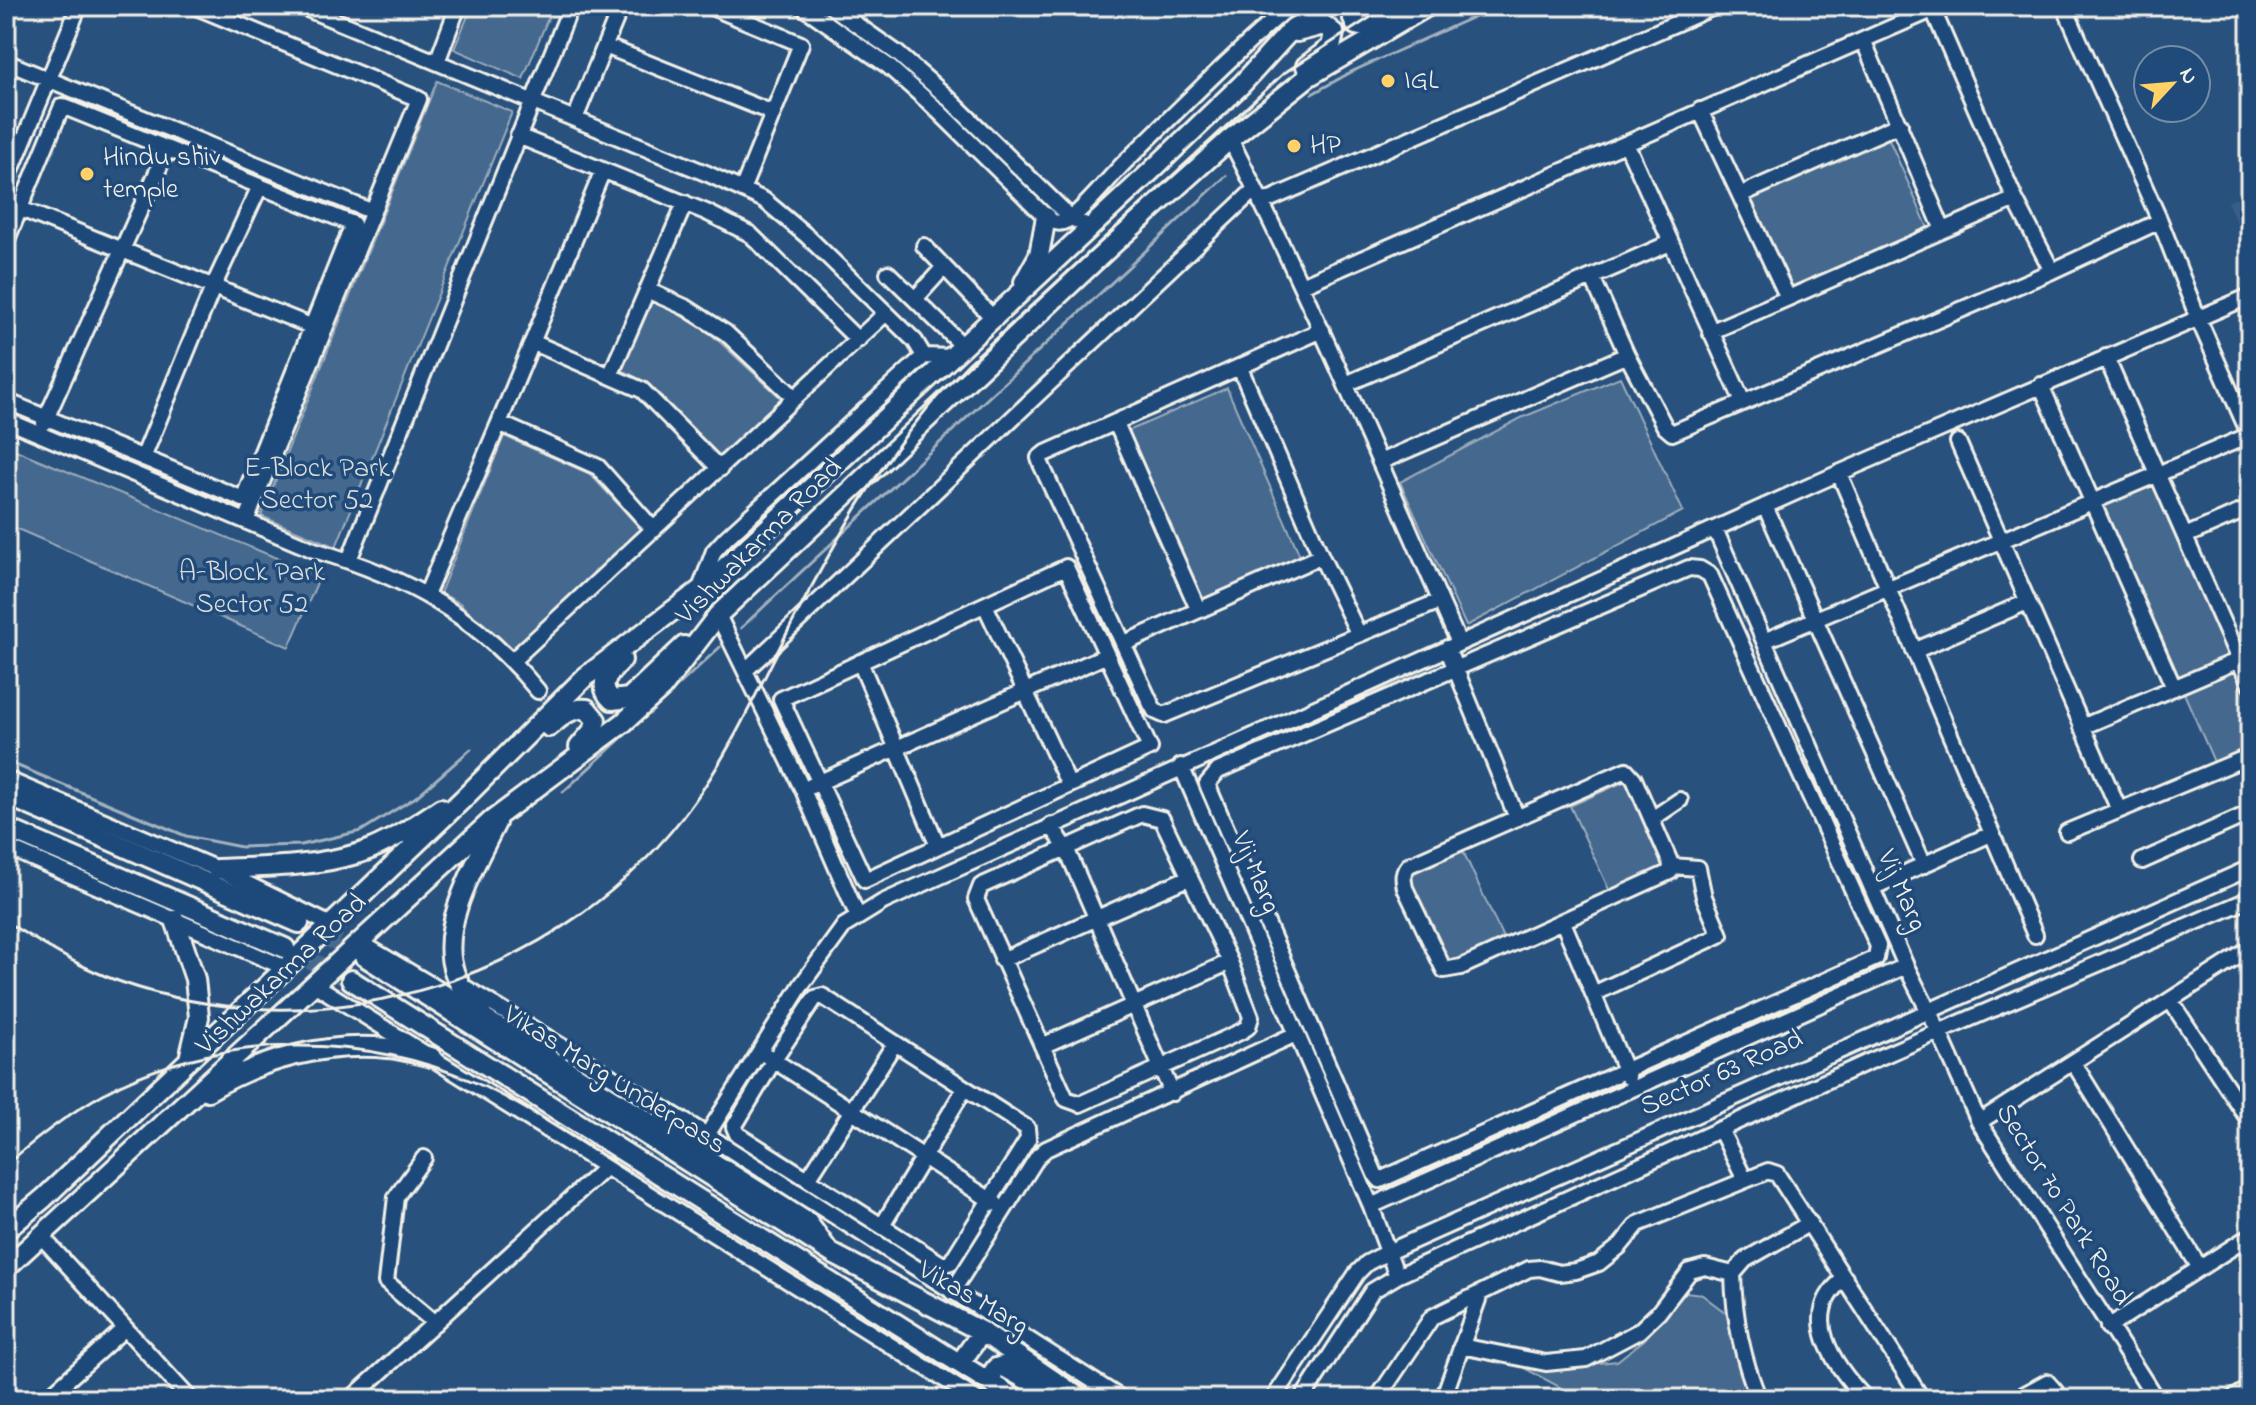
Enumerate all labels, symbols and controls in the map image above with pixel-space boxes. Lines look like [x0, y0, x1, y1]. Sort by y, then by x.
north arrow [2132, 44, 2212, 124]
place label: IGL [1404, 61, 1439, 102]
text: N [2170, 63, 2205, 90]
marker: IGL [1379, 72, 1397, 90]
place label: HP [1310, 126, 1341, 167]
marker: HP [1285, 137, 1303, 155]
place label: Hindu shiv temple [103, 138, 220, 211]
marker: Hindu shiv temple [78, 165, 96, 183]
park label: E-Block Park Sector 52 [244, 449, 391, 522]
street label: Vishwakarma Road [667, 449, 853, 635]
park label: A-Block Park Sector 52 [179, 553, 326, 626]
street label: Vij Marg [1219, 825, 1291, 920]
street label: Vij Marg [1864, 843, 1937, 938]
street label: Vishwakarma Road [186, 884, 377, 1066]
street label: Vikas Marg Underpass [494, 995, 733, 1166]
street label: Sector 63 Road [1634, 1020, 1810, 1128]
street label: Sector 70 Park Road [1984, 1096, 2142, 1314]
street label: Vikas Marg [909, 1250, 1036, 1347]

